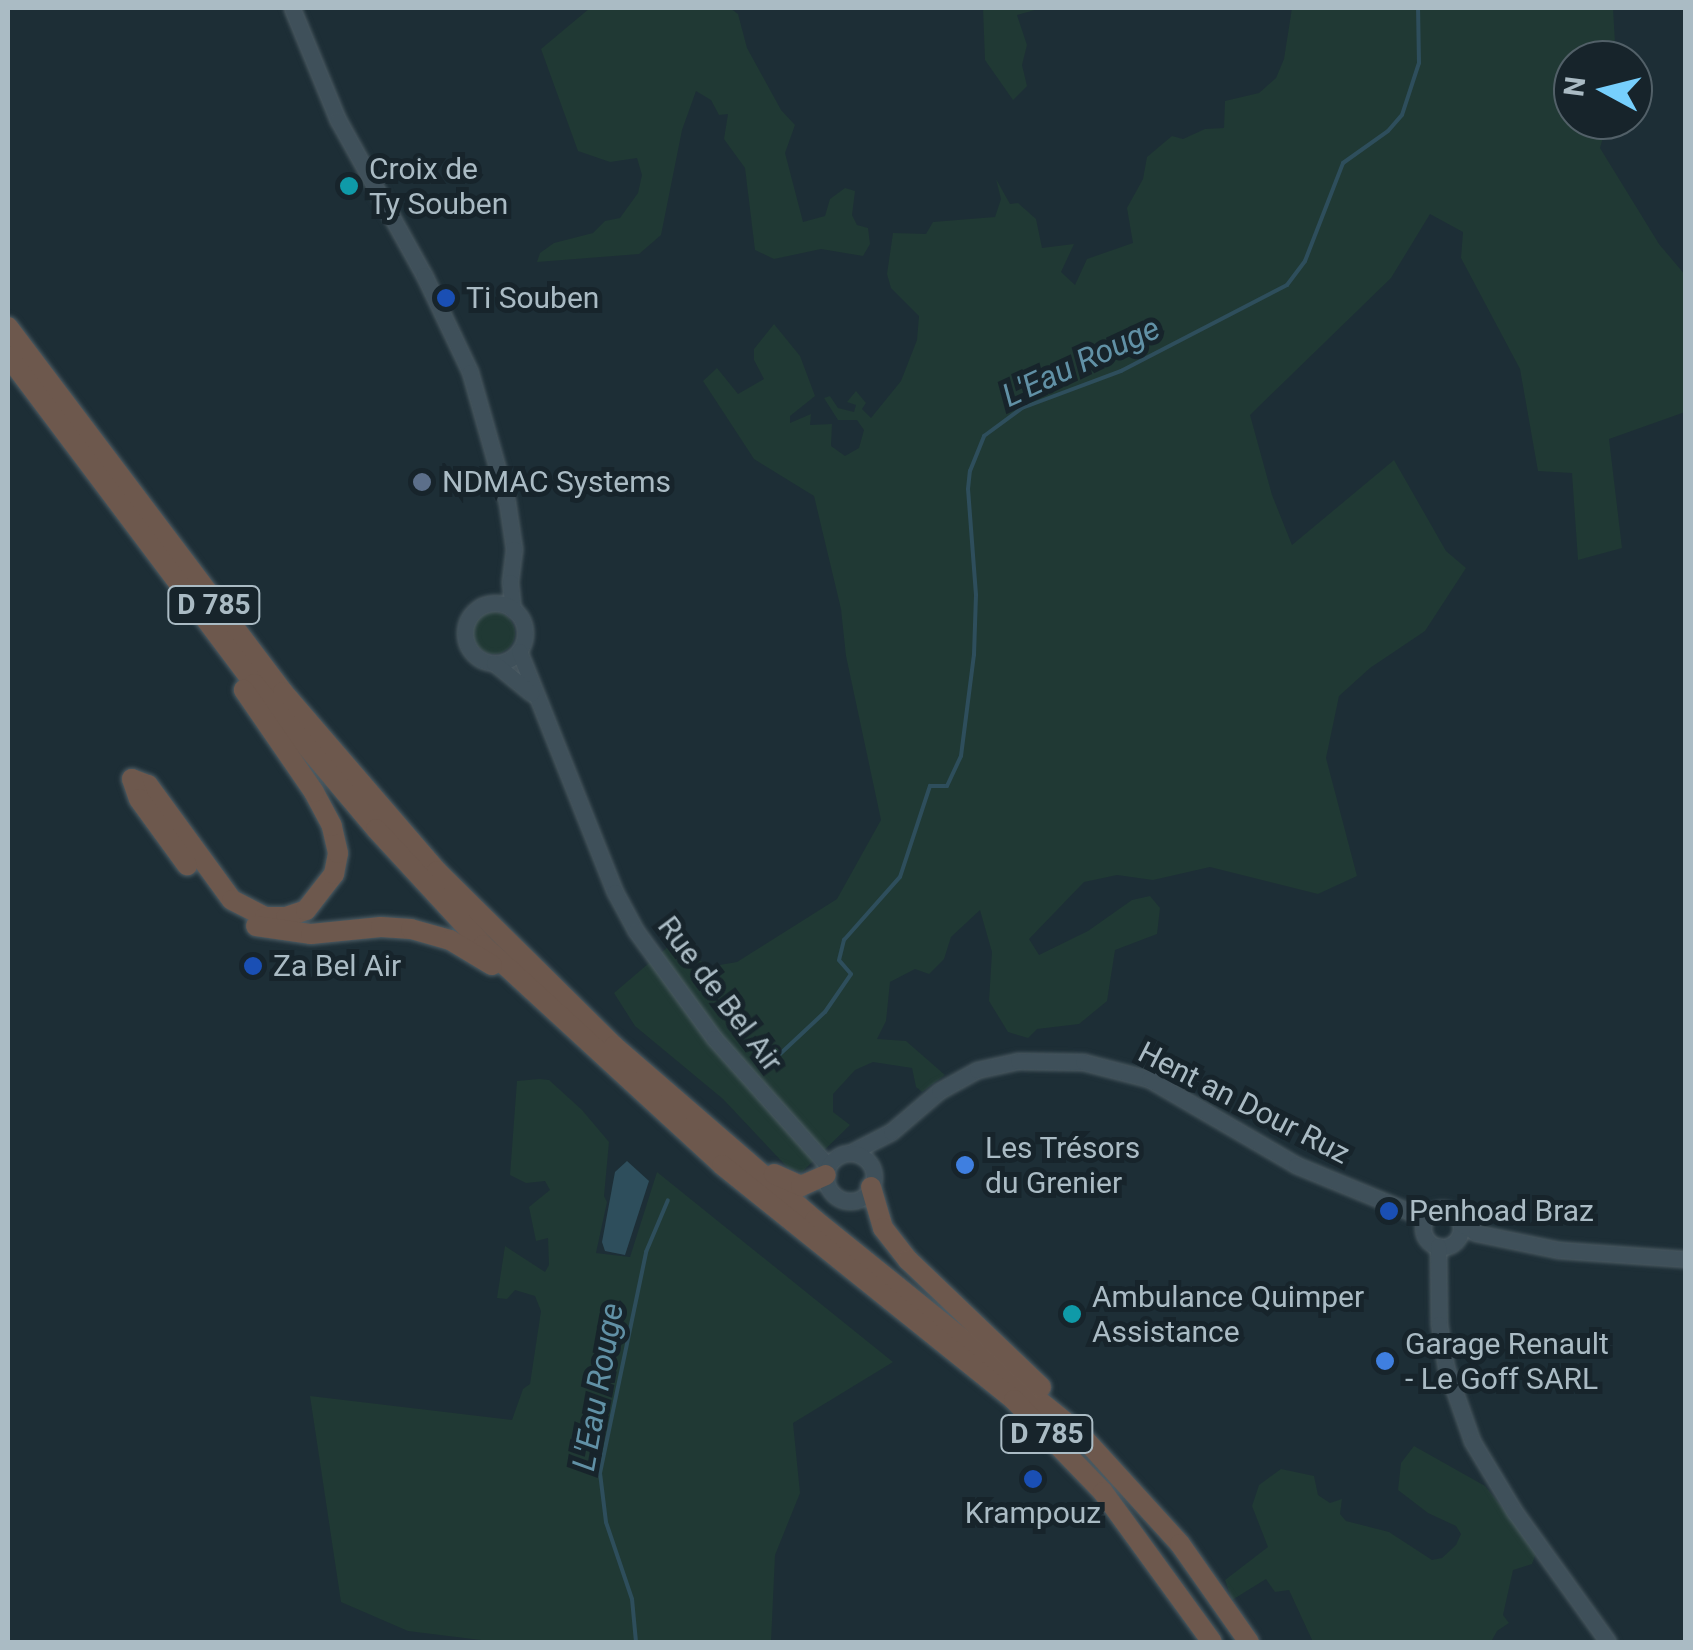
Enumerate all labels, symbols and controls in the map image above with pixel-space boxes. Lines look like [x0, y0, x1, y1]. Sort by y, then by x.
north arrow [1553, 40, 1653, 140]
text: N [1557, 75, 1592, 98]
place label: Croix de Ty Souben [369, 151, 508, 222]
marker: Croix de Ty Souben [338, 175, 360, 197]
place label: Ti Souben [466, 280, 599, 316]
marker: Ti Souben [435, 287, 457, 309]
water label: L'Eau Rouge [996, 309, 1166, 415]
place label: NDMAC Systems [442, 464, 671, 500]
marker: NDMAC Systems [411, 471, 433, 493]
road number: D 785 [166, 582, 262, 628]
street label: Rue de Bel Air [650, 909, 790, 1079]
place label: Za Bel Air [273, 948, 401, 984]
marker: Za Bel Air [242, 955, 264, 977]
street label: Hent an Dour Ruz [1132, 1034, 1356, 1172]
place label: Les Trésors du Grenier [985, 1130, 1141, 1200]
marker: Les Trésors du Grenier [954, 1154, 976, 1176]
place label: Penhoad Braz [1409, 1193, 1594, 1229]
marker: Penhoad Braz [1378, 1200, 1400, 1222]
place label: Ambulance Quimper Assistance [1092, 1279, 1364, 1350]
water label: L'Eau Rouge [564, 1300, 632, 1474]
marker: Ambulance Quimper Assistance [1061, 1303, 1083, 1325]
place label: Garage Renault - Le Goff SARL [1405, 1326, 1609, 1396]
marker: Garage Renault - Le Goff SARL [1374, 1350, 1396, 1372]
road number: D 785 [1000, 1411, 1094, 1457]
marker: Krampouz [1022, 1468, 1044, 1490]
place label: Krampouz [965, 1495, 1101, 1531]

